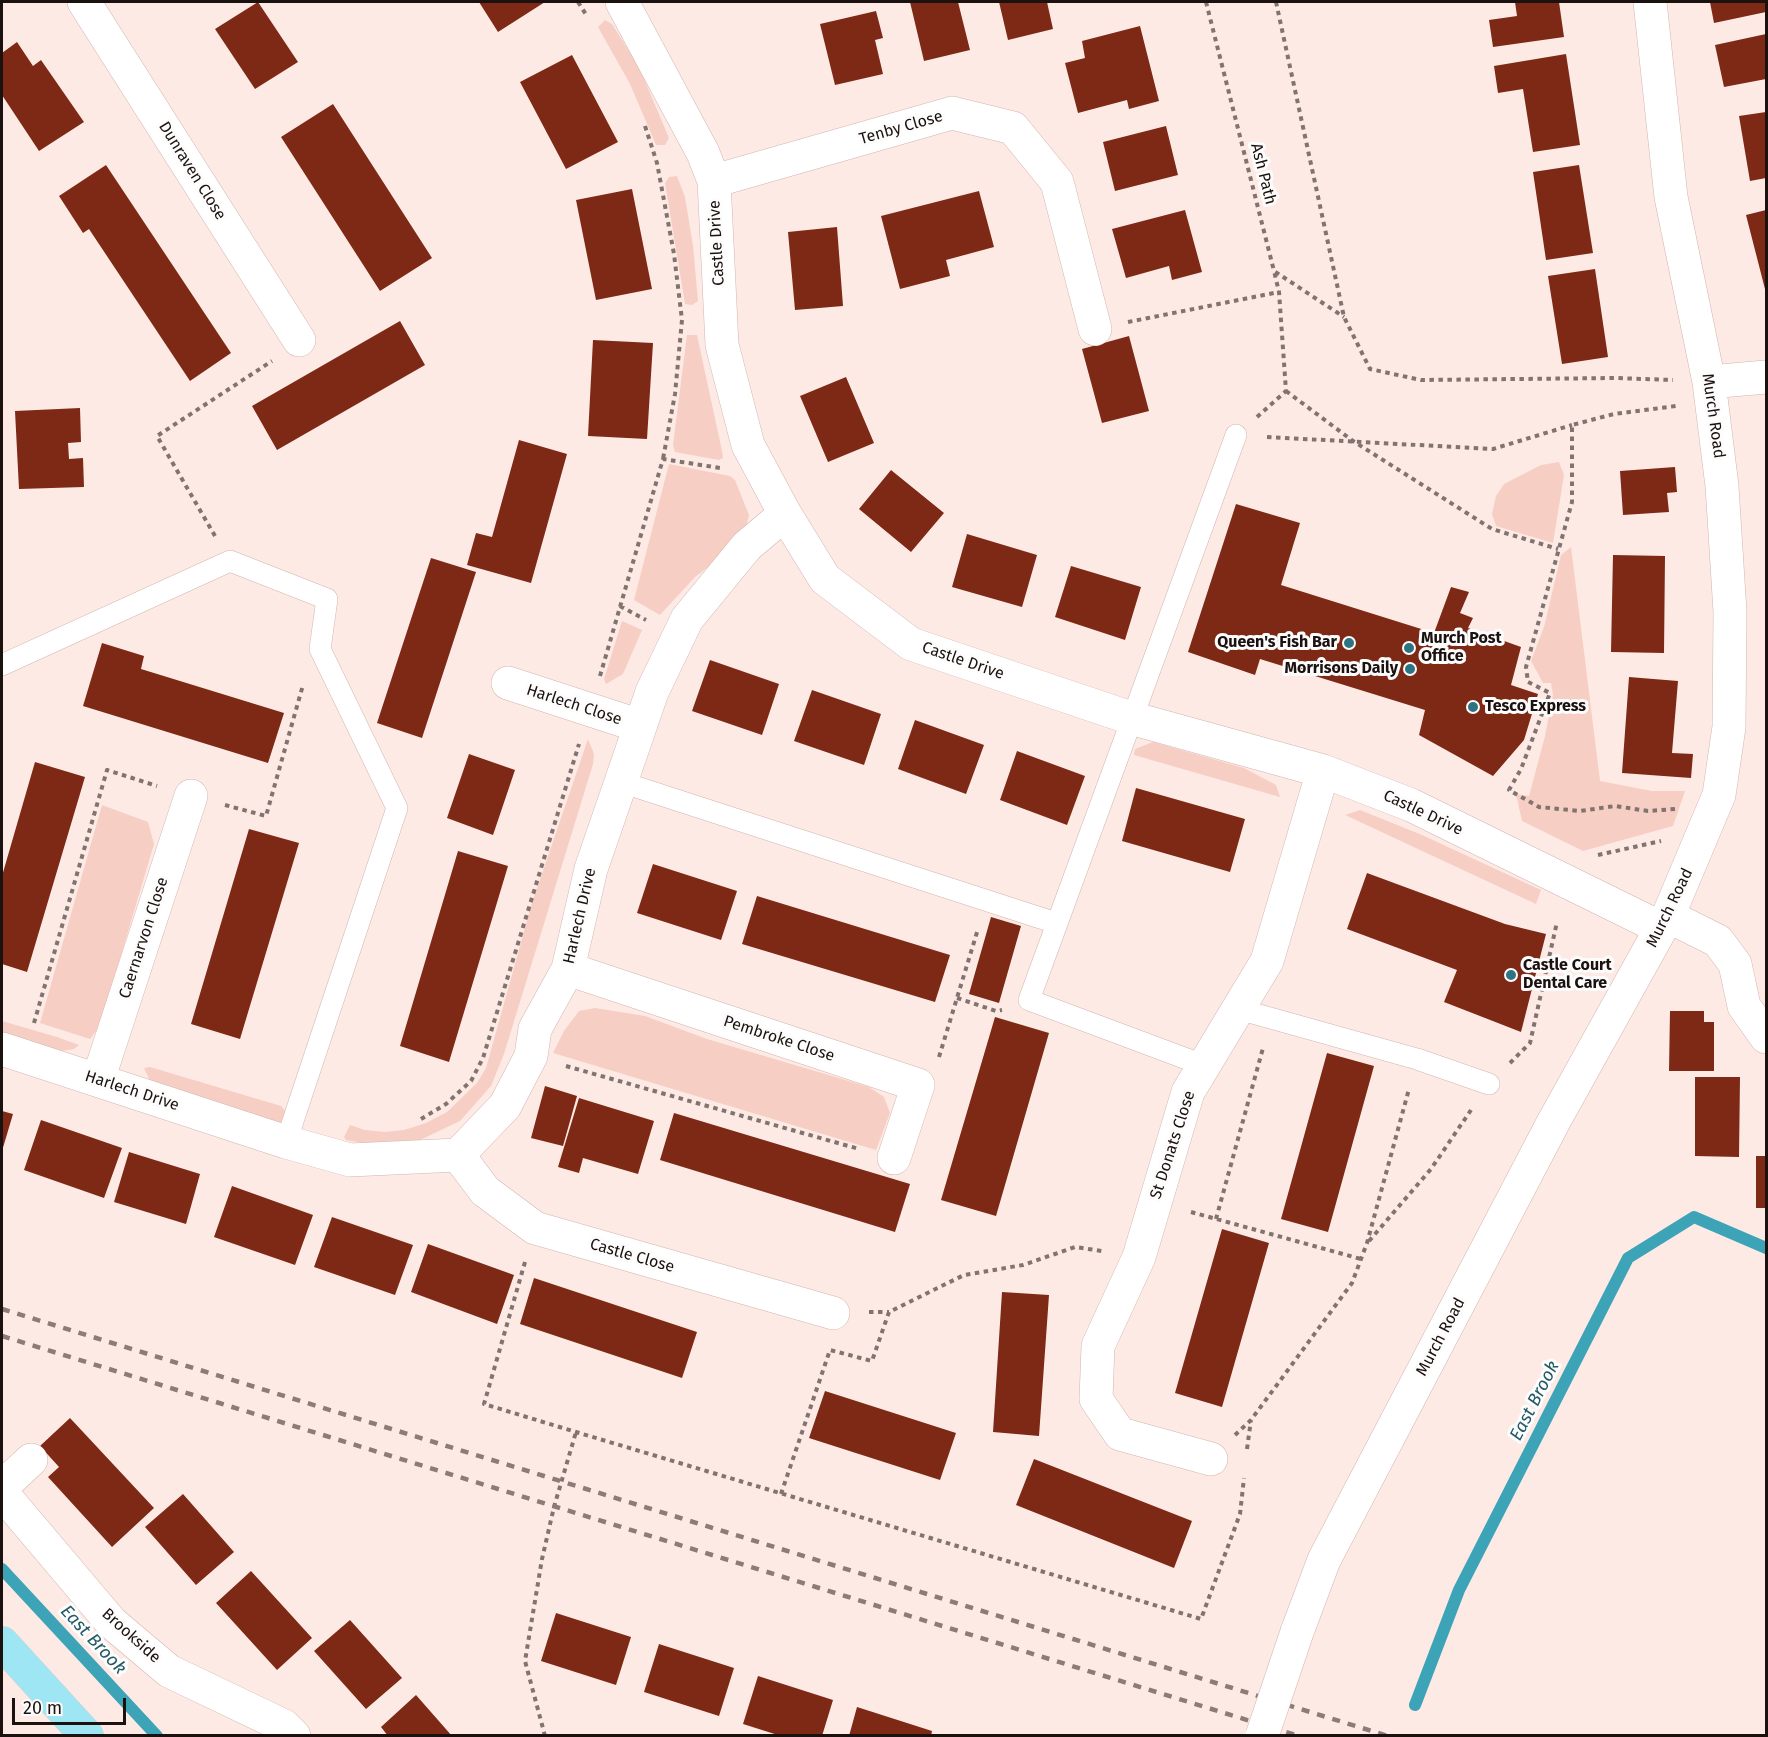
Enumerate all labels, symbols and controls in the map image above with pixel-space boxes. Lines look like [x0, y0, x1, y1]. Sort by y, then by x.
street label: Tenby Close [857, 107, 945, 149]
street label: Dunraven Close [154, 118, 230, 224]
street label: Ash Path [1246, 141, 1280, 207]
street label: Castle Drive [705, 200, 729, 286]
street label: Murch Road [1698, 372, 1728, 460]
place label: Murch Post Office [1421, 629, 1502, 667]
place label: Queen's Fish Bar [1217, 633, 1337, 653]
marker: Queen's Fish Bar [1342, 636, 1356, 650]
street label: Castle Drive [919, 638, 1007, 684]
marker: Murch Post Office [1402, 641, 1416, 655]
place label: Morrisons Daily [1284, 659, 1398, 679]
marker: Morrisons Daily [1403, 662, 1417, 676]
street label: Harlech Close [524, 681, 624, 729]
place label: Tesco Express [1485, 697, 1586, 717]
marker: Tesco Express [1466, 700, 1480, 714]
street label: Castle Drive [1380, 786, 1466, 840]
street label: Murch Road [1643, 865, 1697, 951]
street label: Harlech Drive [560, 866, 600, 966]
street label: Caernarvon Close [115, 875, 173, 1001]
place label: Castle Court Dental Care [1523, 956, 1612, 994]
marker: Castle Court Dental Care [1504, 968, 1518, 982]
street label: Pembroke Close [721, 1012, 837, 1066]
street label: Harlech Drive [82, 1067, 182, 1115]
street label: St Donats Close [1146, 1088, 1200, 1202]
street label: Castle Close [588, 1235, 676, 1277]
street label: Murch Road [1412, 1295, 1470, 1379]
water label: East Brook [1506, 1358, 1564, 1444]
water label: East Brook [56, 1601, 130, 1679]
street label: Brookside [98, 1605, 164, 1667]
scale bar [15, 1686, 129, 1724]
text: 20 m [23, 1697, 62, 1719]

